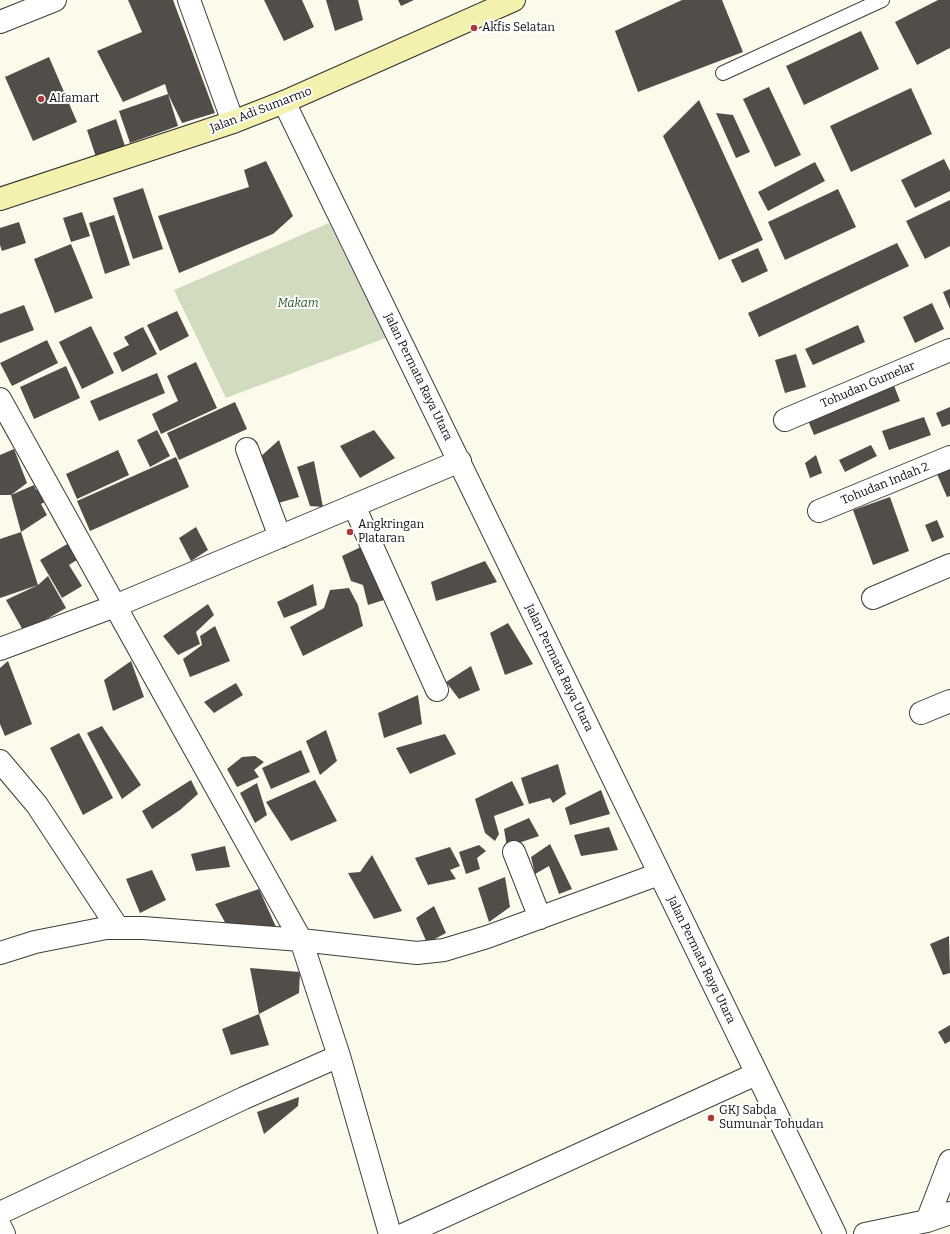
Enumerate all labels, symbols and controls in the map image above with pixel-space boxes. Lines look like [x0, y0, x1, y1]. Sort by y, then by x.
place label: Akfis Selatan [482, 21, 555, 35]
marker: Akfis Selatan [469, 23, 479, 33]
street label: Jalan Adi Sumarmo [208, 84, 314, 136]
place label: Alfamart [49, 92, 99, 106]
marker: Alfamart [36, 94, 46, 104]
park label: Makam [277, 297, 319, 311]
street label: Jalan Permata Raya Utara [381, 311, 455, 443]
street label: Tohudan Gumelar [819, 359, 917, 411]
street label: Tohudan Indah 2 [839, 460, 931, 508]
place label: Angkringan Plataran [358, 518, 424, 546]
marker: Angkringan Plataran [345, 527, 355, 537]
street label: Jalan Permata Raya Utara [522, 602, 596, 734]
street label: Jalan Permata Raya Utara [664, 894, 738, 1026]
place label: GKJ Sabda Sumunar Tohudan [719, 1104, 824, 1132]
marker: GKJ Sabda Sumunar Tohudan [706, 1113, 716, 1123]

